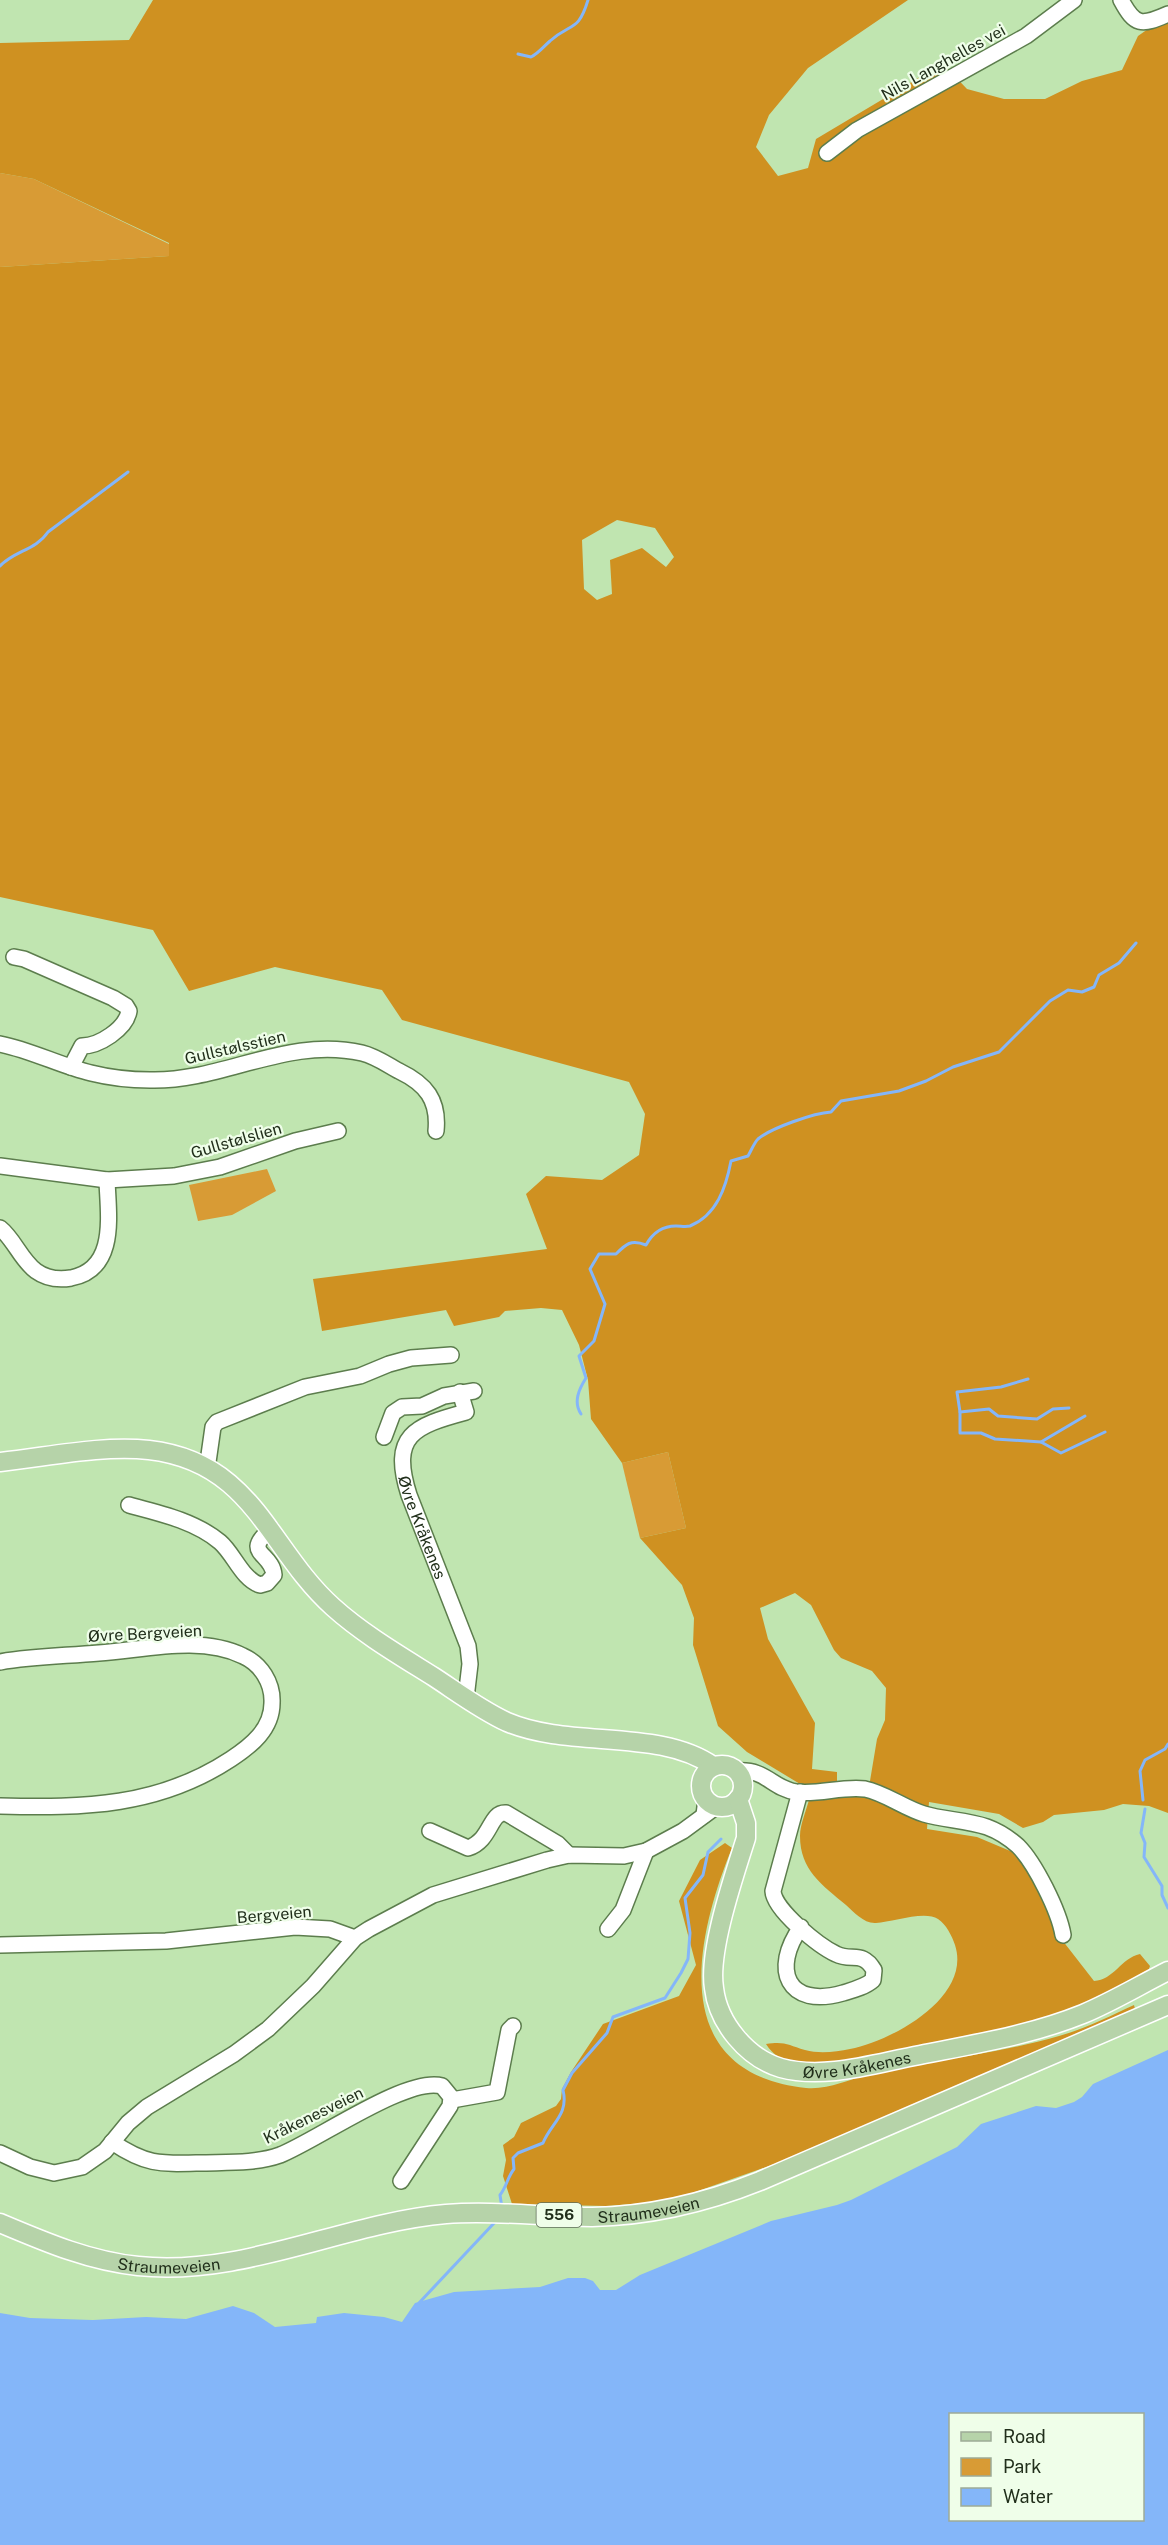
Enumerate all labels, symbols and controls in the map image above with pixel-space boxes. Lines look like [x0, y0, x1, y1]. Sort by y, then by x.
street label: Nils Langhelles vei [878, 20, 1009, 104]
street label: Gullstølsstien [183, 1027, 287, 1068]
street label: Gullstølslien [189, 1118, 284, 1162]
street label: Øvre Kråkenes [394, 1474, 450, 1582]
street label: Øvre Bergveien [88, 1621, 202, 1646]
street label: Bergveien [236, 1902, 312, 1927]
street label: Øvre Kråkenes [802, 2048, 913, 2082]
street label: Kråkenesveien [260, 2083, 366, 2148]
street label: Straumeveien [597, 2193, 702, 2227]
road number: 556 [536, 2203, 582, 2227]
street label: Straumeveien [116, 2254, 221, 2278]
legend [949, 2413, 1144, 2521]
text: Road [1003, 2426, 1046, 2447]
text: Park [1003, 2456, 1041, 2477]
text: Water [1003, 2486, 1053, 2507]

